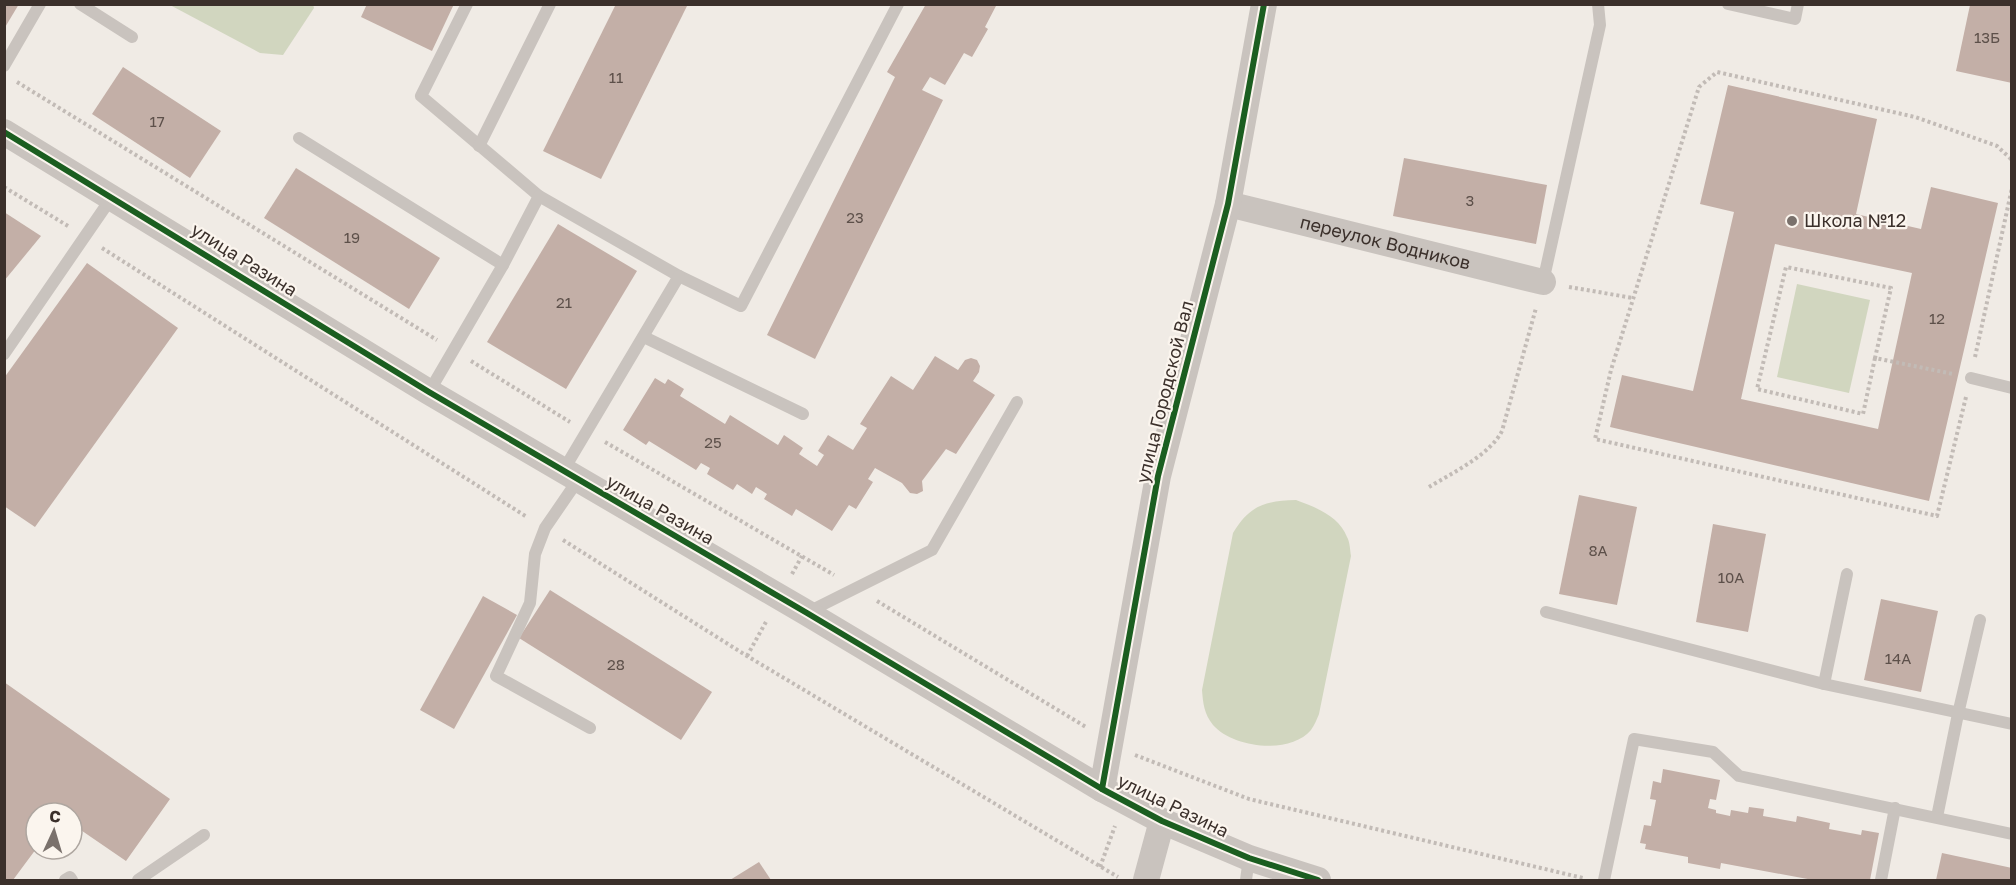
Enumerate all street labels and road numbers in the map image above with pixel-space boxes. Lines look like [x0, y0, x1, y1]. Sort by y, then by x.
street label: переулок Водников [1298, 210, 1473, 274]
street label: улица Разина [187, 218, 302, 300]
street label: улица Городской Вал [1131, 298, 1197, 485]
street label: улица Разина [603, 469, 718, 549]
street label: улица Разина [1114, 769, 1233, 841]

